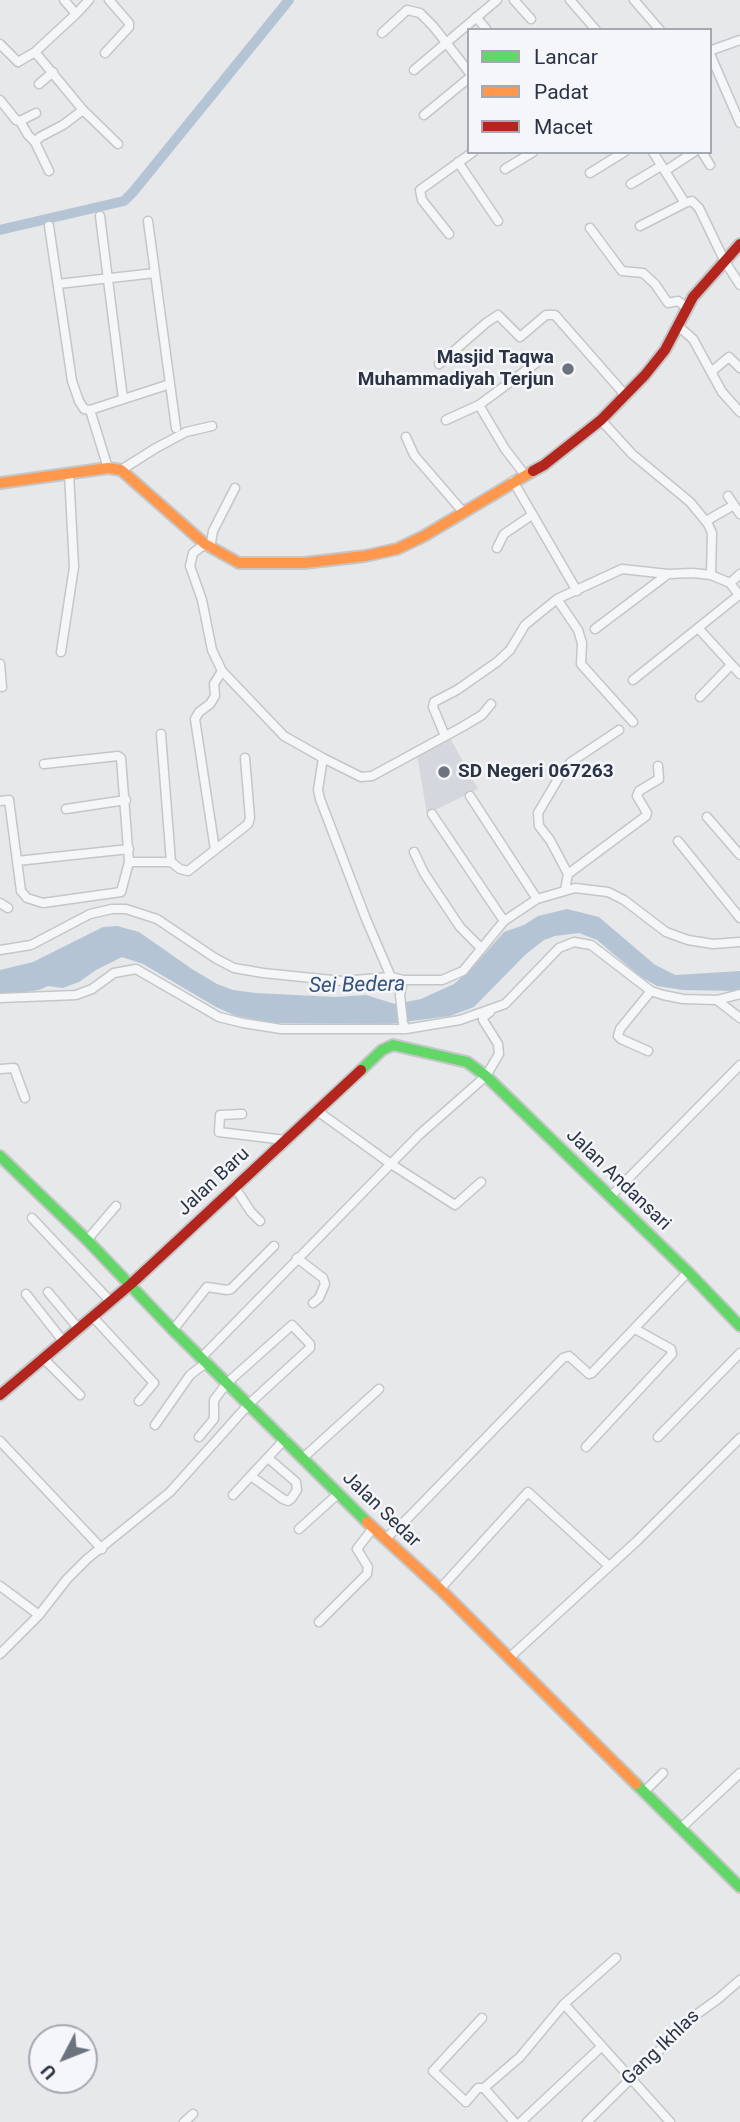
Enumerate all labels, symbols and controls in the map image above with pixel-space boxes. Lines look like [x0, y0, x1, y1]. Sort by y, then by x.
legend [467, 28, 712, 154]
text: Lancar [534, 45, 598, 69]
text: Padat [534, 80, 589, 104]
text: Macet [534, 115, 593, 139]
place label: Masjid Taqwa Muhammadiyah Terjun [358, 347, 554, 391]
marker: Masjid Taqwa Muhammadiyah Terjun [560, 361, 576, 377]
place label: SD Negeri 067263 [458, 761, 614, 783]
marker: SD Negeri 067263 [436, 764, 452, 780]
water label: Sei Bedera [309, 973, 405, 999]
street label: Jalan Andansari [561, 1124, 675, 1236]
street label: Jalan Baru [173, 1143, 255, 1221]
street label: Jalan Sedar [337, 1467, 425, 1553]
street label: Gang Ikhlas [617, 2005, 705, 2091]
north arrow [28, 2024, 98, 2094]
text: U [36, 2060, 61, 2084]

